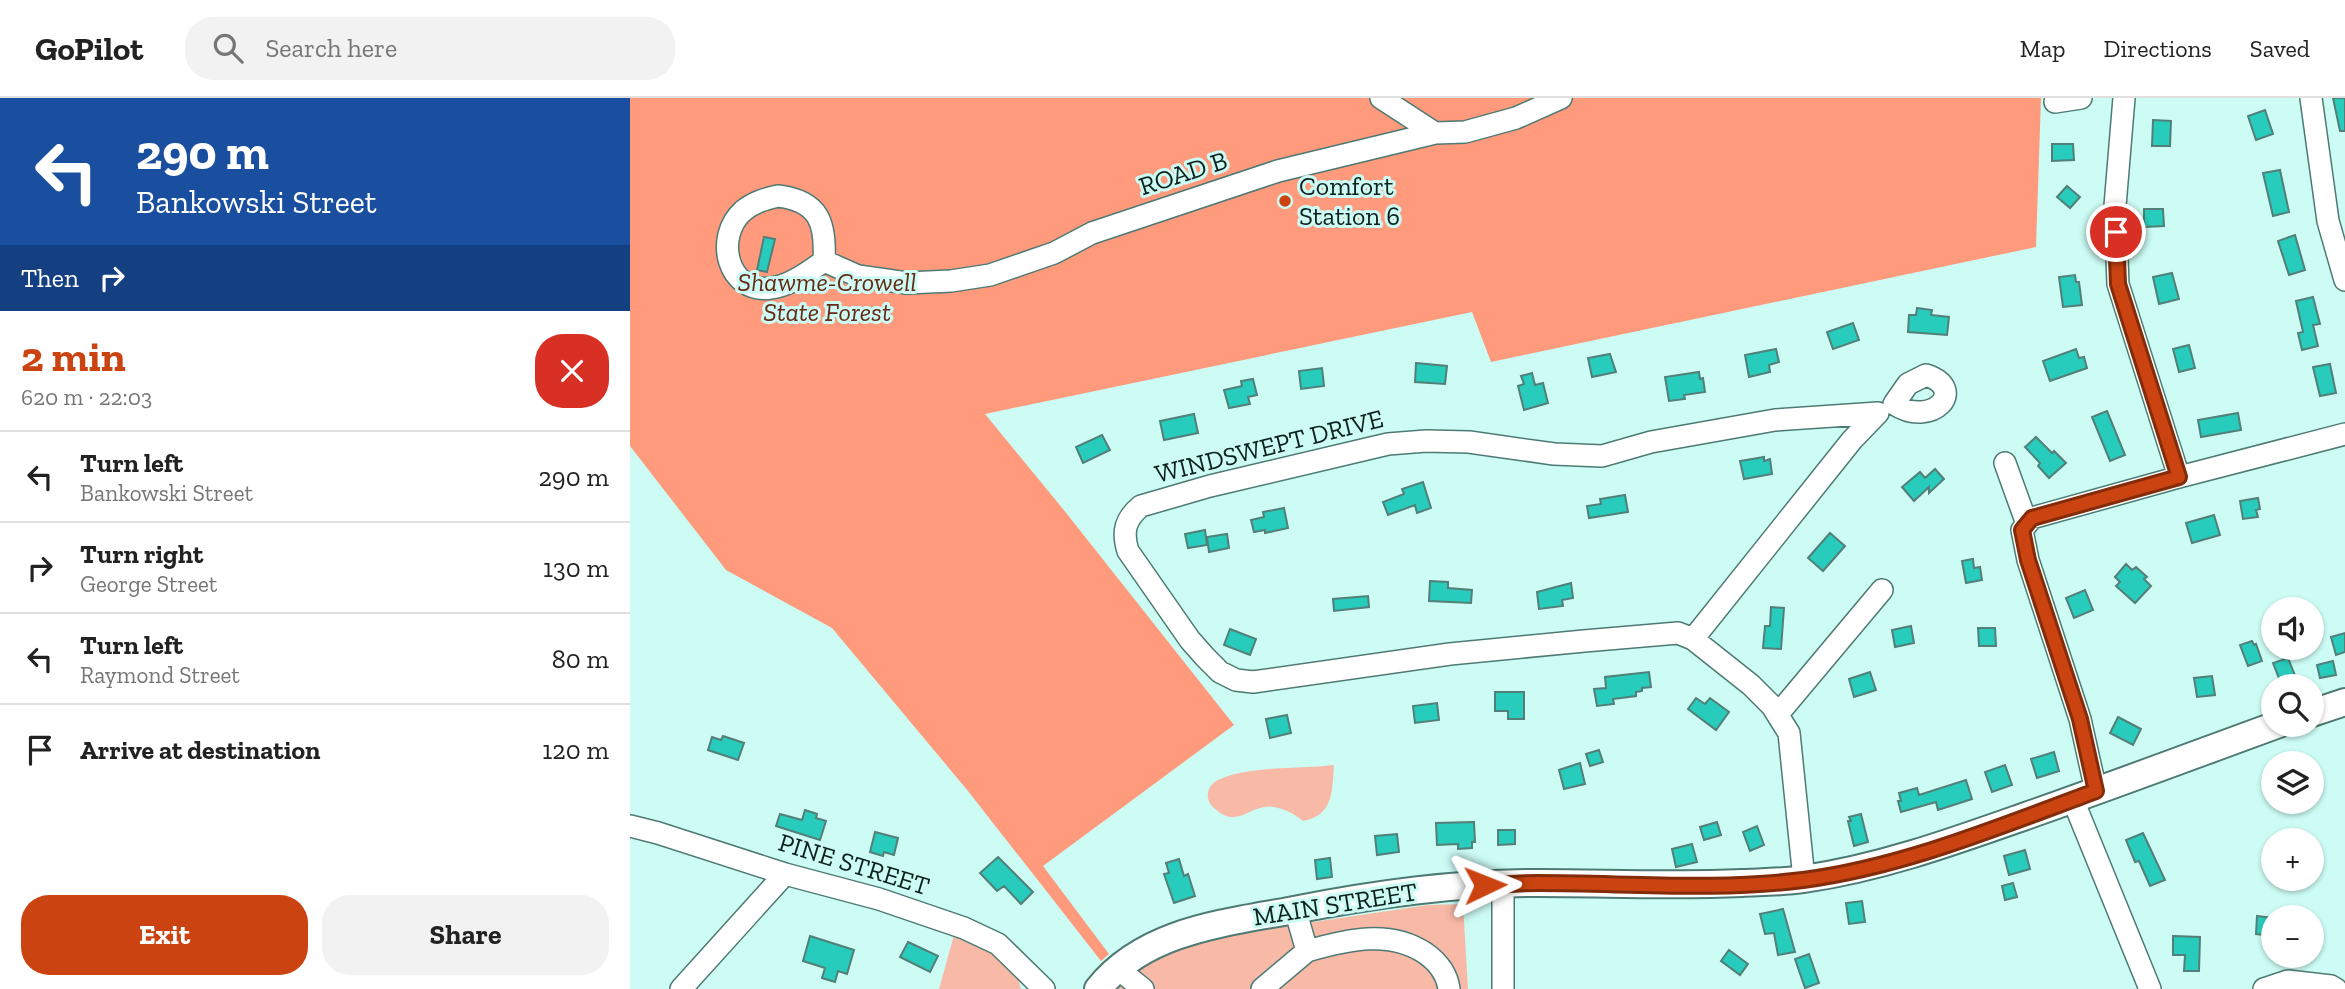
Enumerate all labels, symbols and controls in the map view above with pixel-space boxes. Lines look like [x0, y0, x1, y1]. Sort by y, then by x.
search box [185, 17, 675, 80]
text: GoPilot [35, 29, 143, 68]
icon: search [209, 29, 247, 67]
text: Search here [265, 32, 397, 64]
text: Map [2020, 34, 2066, 63]
text: Directions [2104, 34, 2212, 63]
text: Saved [2250, 34, 2310, 63]
text: 290 m [136, 123, 269, 182]
icon: left [21, 126, 112, 217]
street label: ROAD B [1135, 144, 1231, 202]
place label: Comfort Station 6 [1299, 170, 1400, 232]
text: Bankowski Street [136, 183, 377, 221]
marker: Comfort Station 6 [1277, 193, 1293, 209]
pin [2086, 202, 2146, 262]
icon: arrive [2097, 213, 2135, 251]
icon: right [93, 259, 131, 297]
text: Then [21, 262, 79, 294]
park label: Shawme-Crowell State Forest [738, 266, 916, 328]
text: 2 min [21, 331, 126, 382]
button: close [535, 334, 609, 408]
text: 620 m · 22:03 [21, 383, 152, 411]
street label: WINDSWEPT DRIVE [1151, 402, 1387, 490]
text: Turn left [80, 447, 183, 479]
icon: left [21, 458, 59, 496]
text: 290 m [538, 461, 609, 493]
text: Bankowski Street [80, 479, 253, 507]
text: Turn right [80, 538, 203, 570]
icon: right [21, 549, 59, 587]
text: 130 m [543, 552, 609, 584]
text: George Street [80, 570, 217, 598]
map controls [2261, 597, 2324, 968]
button: sound [2261, 597, 2324, 660]
text: Turn left [80, 629, 183, 661]
icon: left [21, 640, 59, 678]
text: 80 m [552, 643, 609, 675]
text: Raymond Street [80, 661, 240, 689]
button: search [2261, 674, 2324, 737]
icon: arrive [21, 731, 59, 769]
text: Arrive at destination [80, 734, 320, 766]
text: 120 m [542, 734, 609, 766]
button: layers [2261, 751, 2324, 814]
street label: PINE STREET [775, 826, 933, 902]
button: + [2261, 828, 2324, 891]
position arrow [1448, 848, 1522, 922]
street label: MAIN STREET [1251, 875, 1419, 933]
button: Exit [21, 895, 308, 975]
button: Share [322, 895, 609, 975]
button: − [2261, 905, 2324, 968]

